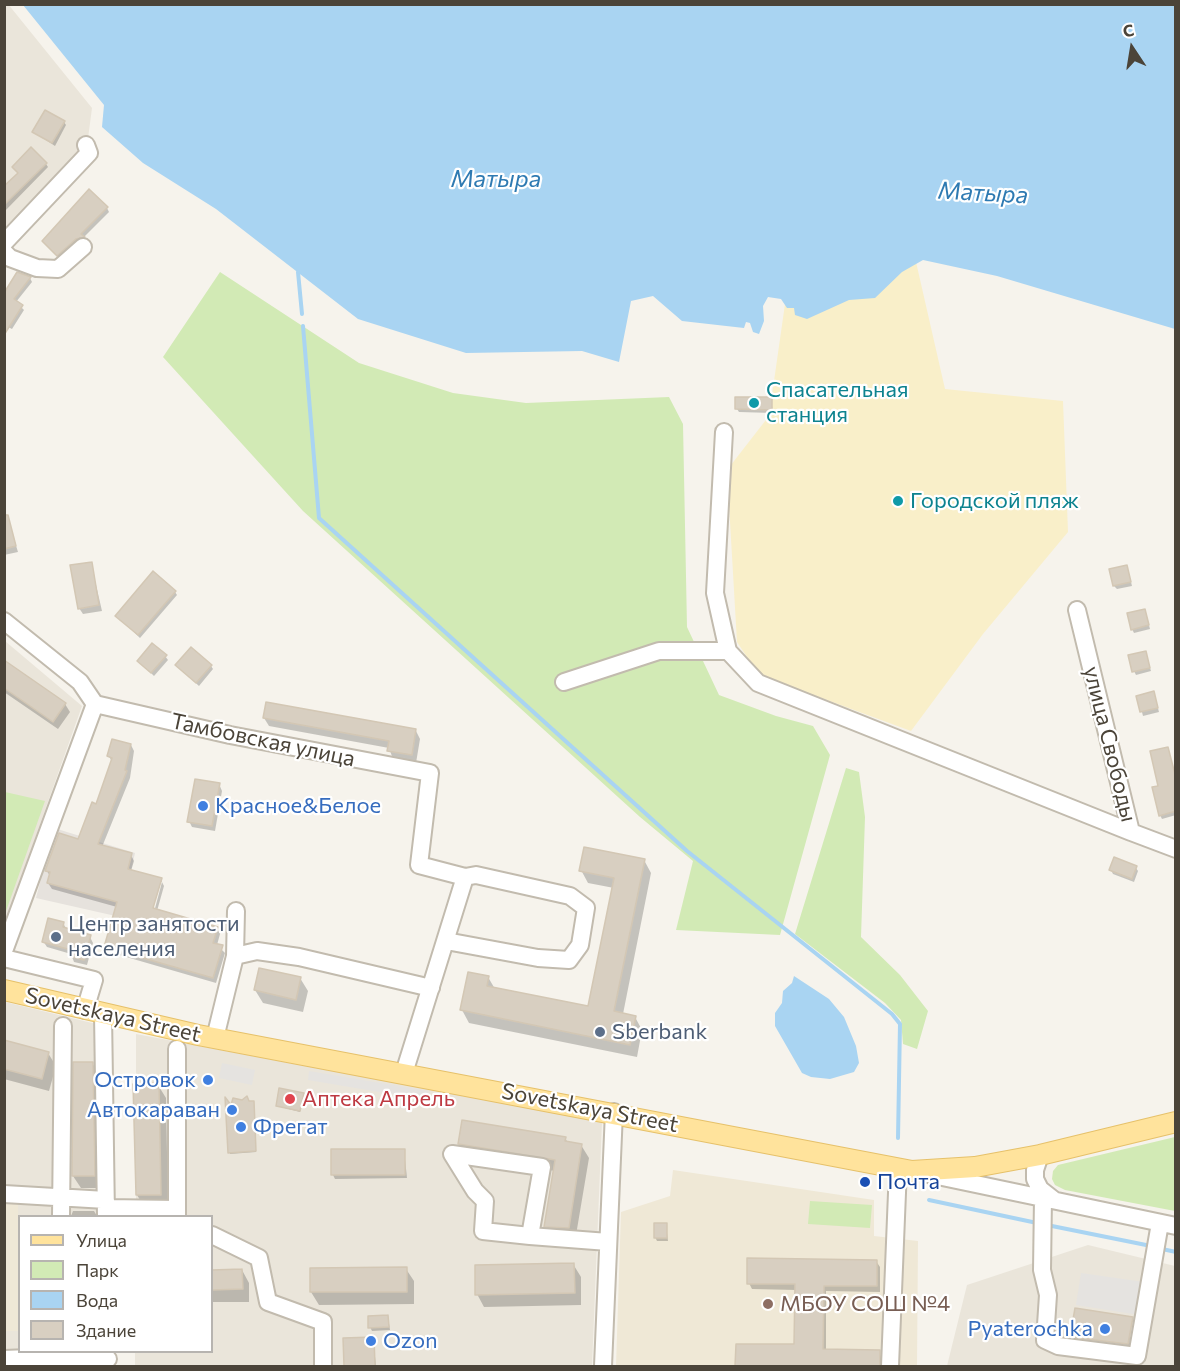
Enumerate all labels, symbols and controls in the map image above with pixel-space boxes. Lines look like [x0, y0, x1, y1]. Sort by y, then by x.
north arrow [1102, 18, 1162, 78]
text: С [1121, 19, 1135, 40]
water label: Матыра [451, 165, 541, 193]
water label: Матыра [937, 176, 1029, 210]
place label: Спасательная станция [766, 377, 909, 428]
marker: Спасательная станция [747, 396, 761, 410]
place label: Городской пляж [910, 488, 1079, 514]
marker: Городской пляж [891, 494, 905, 508]
street label: улица Свободы [1078, 663, 1142, 825]
street label: Тамбовская улица [169, 708, 357, 772]
place label: Красное&Белое [215, 793, 381, 819]
marker: Красное&Белое [196, 799, 210, 813]
place label: Центр занятости населения [68, 911, 240, 962]
marker: Центр занятости населения [49, 930, 63, 944]
street label: Sovetskaya Street [23, 982, 203, 1048]
place label: Sberbank [612, 1019, 707, 1045]
marker: Sberbank [593, 1025, 607, 1039]
place label: Островок [94, 1067, 196, 1093]
marker: Островок [201, 1073, 215, 1087]
street label: Sovetskaya Street [499, 1078, 681, 1138]
place label: Аптека Апрель [302, 1086, 455, 1112]
marker: Аптека Апрель [283, 1092, 297, 1106]
place label: Автокараван [87, 1097, 220, 1123]
marker: Автокараван [225, 1103, 239, 1117]
place label: Фрегат [253, 1114, 328, 1140]
marker: Фрегат [234, 1120, 248, 1134]
place label: Почта [877, 1169, 940, 1195]
marker: Почта [858, 1175, 872, 1189]
legend [18, 1215, 213, 1353]
text: Улица [76, 1229, 127, 1251]
text: Парк [76, 1259, 119, 1281]
text: Вода [76, 1289, 118, 1311]
place label: МБОУ СОШ №4 [780, 1291, 950, 1317]
marker: МБОУ СОШ №4 [761, 1297, 775, 1311]
place label: Pyaterochka [968, 1316, 1093, 1342]
text: Здание [76, 1319, 136, 1341]
marker: Pyaterochka [1098, 1322, 1112, 1336]
place label: Ozon [383, 1328, 438, 1354]
marker: Ozon [364, 1334, 378, 1348]

